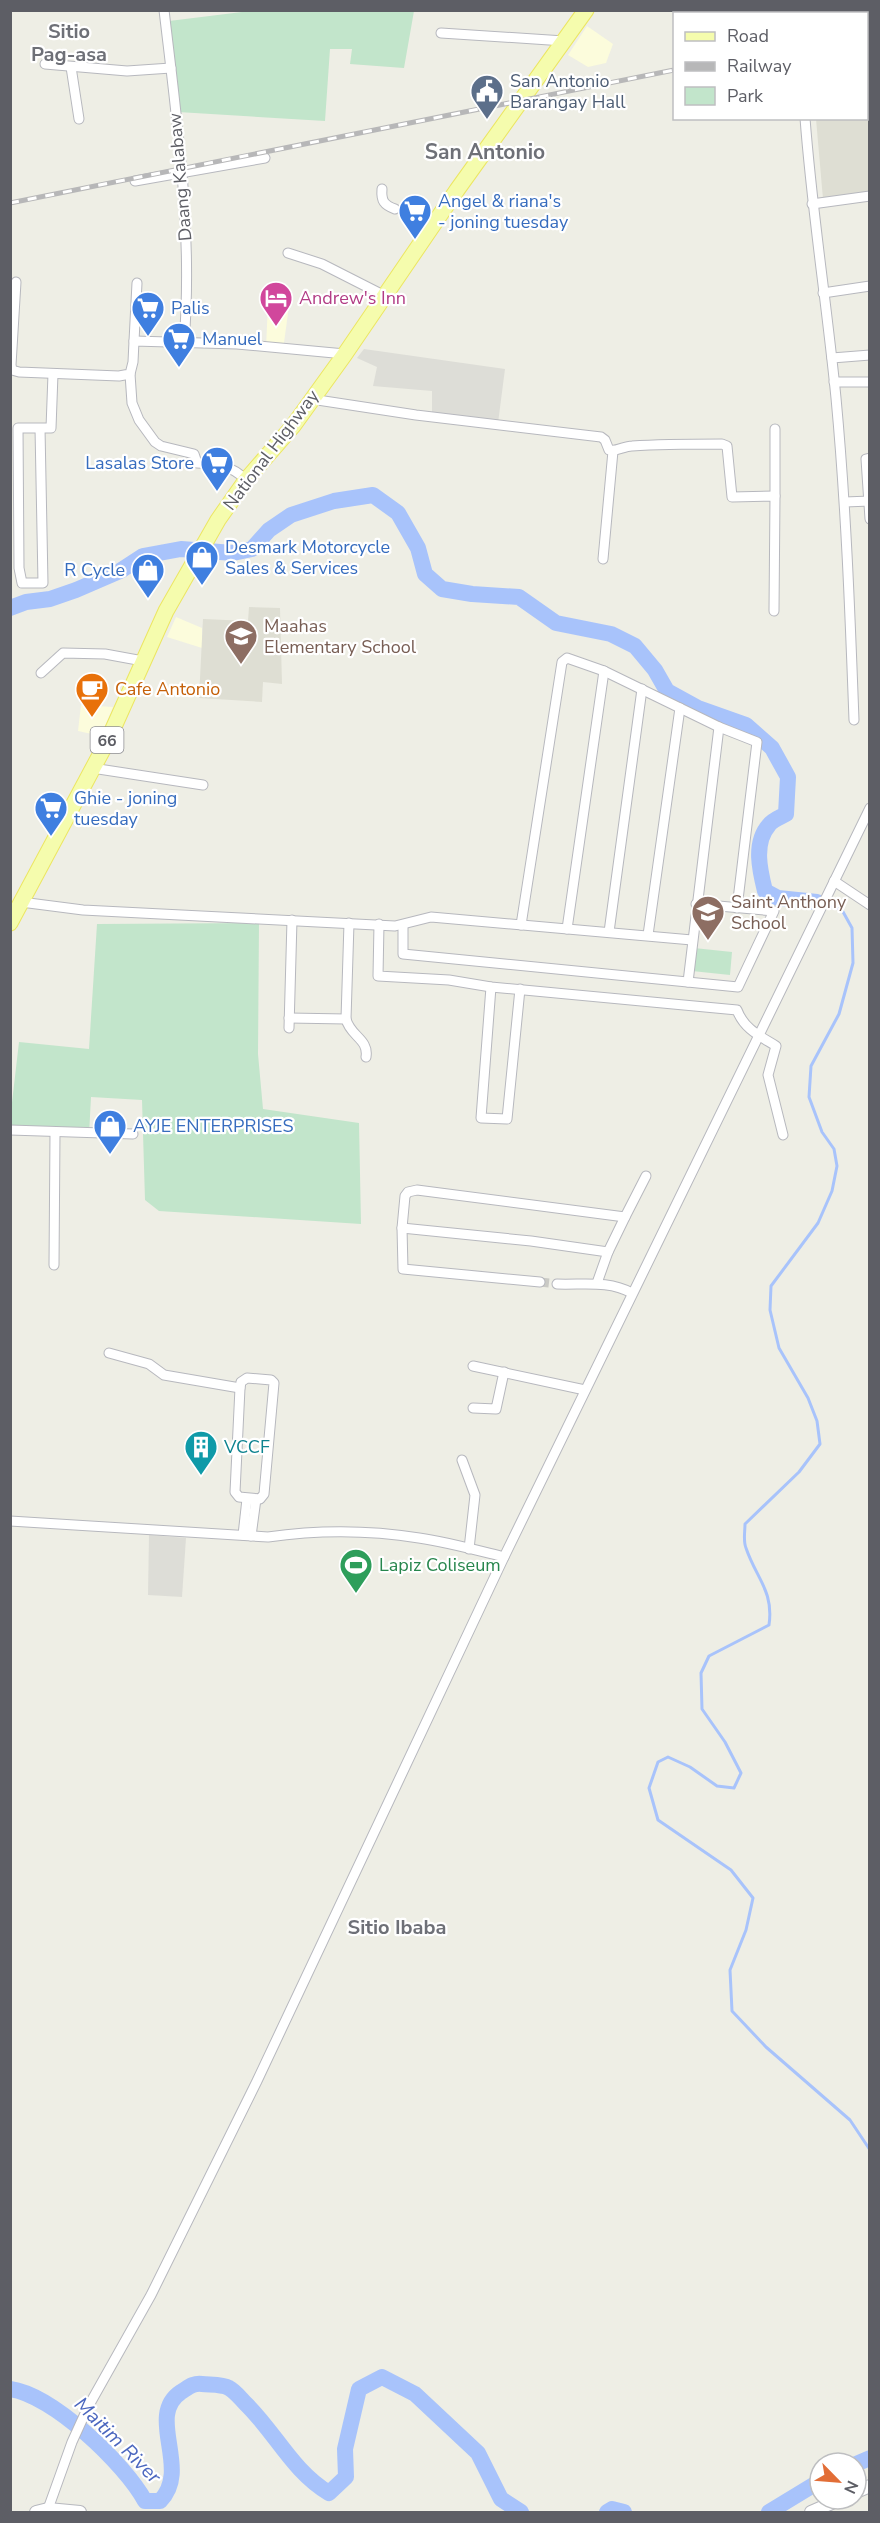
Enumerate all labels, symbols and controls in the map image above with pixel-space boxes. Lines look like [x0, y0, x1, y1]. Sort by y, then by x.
legend [673, 12, 868, 120]
district label: Sitio Pag-asa [31, 18, 107, 68]
text: Road [727, 24, 769, 48]
text: Railway [727, 54, 792, 78]
place label: San Antonio Barangay Hall [510, 69, 626, 114]
public building icon: San Antonio Barangay Hall [469, 73, 505, 120]
text: Park [727, 84, 764, 108]
street label: Daang Kalabaw [162, 112, 198, 242]
district label: San Antonio [425, 138, 545, 166]
place label: Angel & riana's - joning tuesday [438, 189, 569, 234]
supermarket icon: Angel & riana's - joning tuesday [397, 193, 433, 240]
hotel icon: Andrew's Inn [258, 280, 294, 327]
place label: Andrew's Inn [299, 286, 406, 310]
supermarket icon: Palis [130, 290, 166, 337]
place label: Palis [171, 296, 210, 320]
supermarket icon: Manuel [161, 321, 197, 368]
place label: Manuel [202, 327, 263, 351]
street label: National Highway [218, 384, 325, 515]
supermarket icon: Lasalas Store [199, 445, 235, 492]
place label: Lasalas Store [85, 451, 194, 475]
place label: Desmark Motorcycle Sales & Services [225, 535, 390, 580]
shop icon: Desmark Motorcycle Sales & Services [184, 539, 220, 586]
shop icon: R Cycle [130, 552, 166, 599]
place label: R Cycle [64, 558, 125, 582]
place label: Maahas Elementary School [264, 614, 417, 659]
school or university icon: Maahas Elementary School [223, 618, 259, 665]
cafe icon: Cafe Antonio [74, 671, 110, 718]
place label: Cafe Antonio [115, 677, 220, 701]
road number: 66 [90, 727, 124, 753]
place label: Ghie - joning tuesday [74, 786, 177, 831]
supermarket icon: Ghie - joning tuesday [33, 790, 69, 837]
place label: Saint Anthony School [731, 890, 847, 935]
school or university icon: Saint Anthony School [690, 894, 726, 941]
shop icon: AYJE ENTERPRISES [92, 1108, 128, 1155]
place label: AYJE ENTERPRISES [133, 1114, 294, 1138]
building icon: VCCF [183, 1429, 219, 1476]
place label: VCCF [223, 1435, 270, 1459]
sports icon: Lapiz Coliseum [338, 1547, 374, 1594]
place label: Lapiz Coliseum [379, 1553, 501, 1577]
district label: Sitio Ibaba [348, 1914, 446, 1941]
water label: Maitim River [68, 2391, 167, 2490]
north arrow [808, 2451, 868, 2511]
text: N [838, 2477, 863, 2497]

